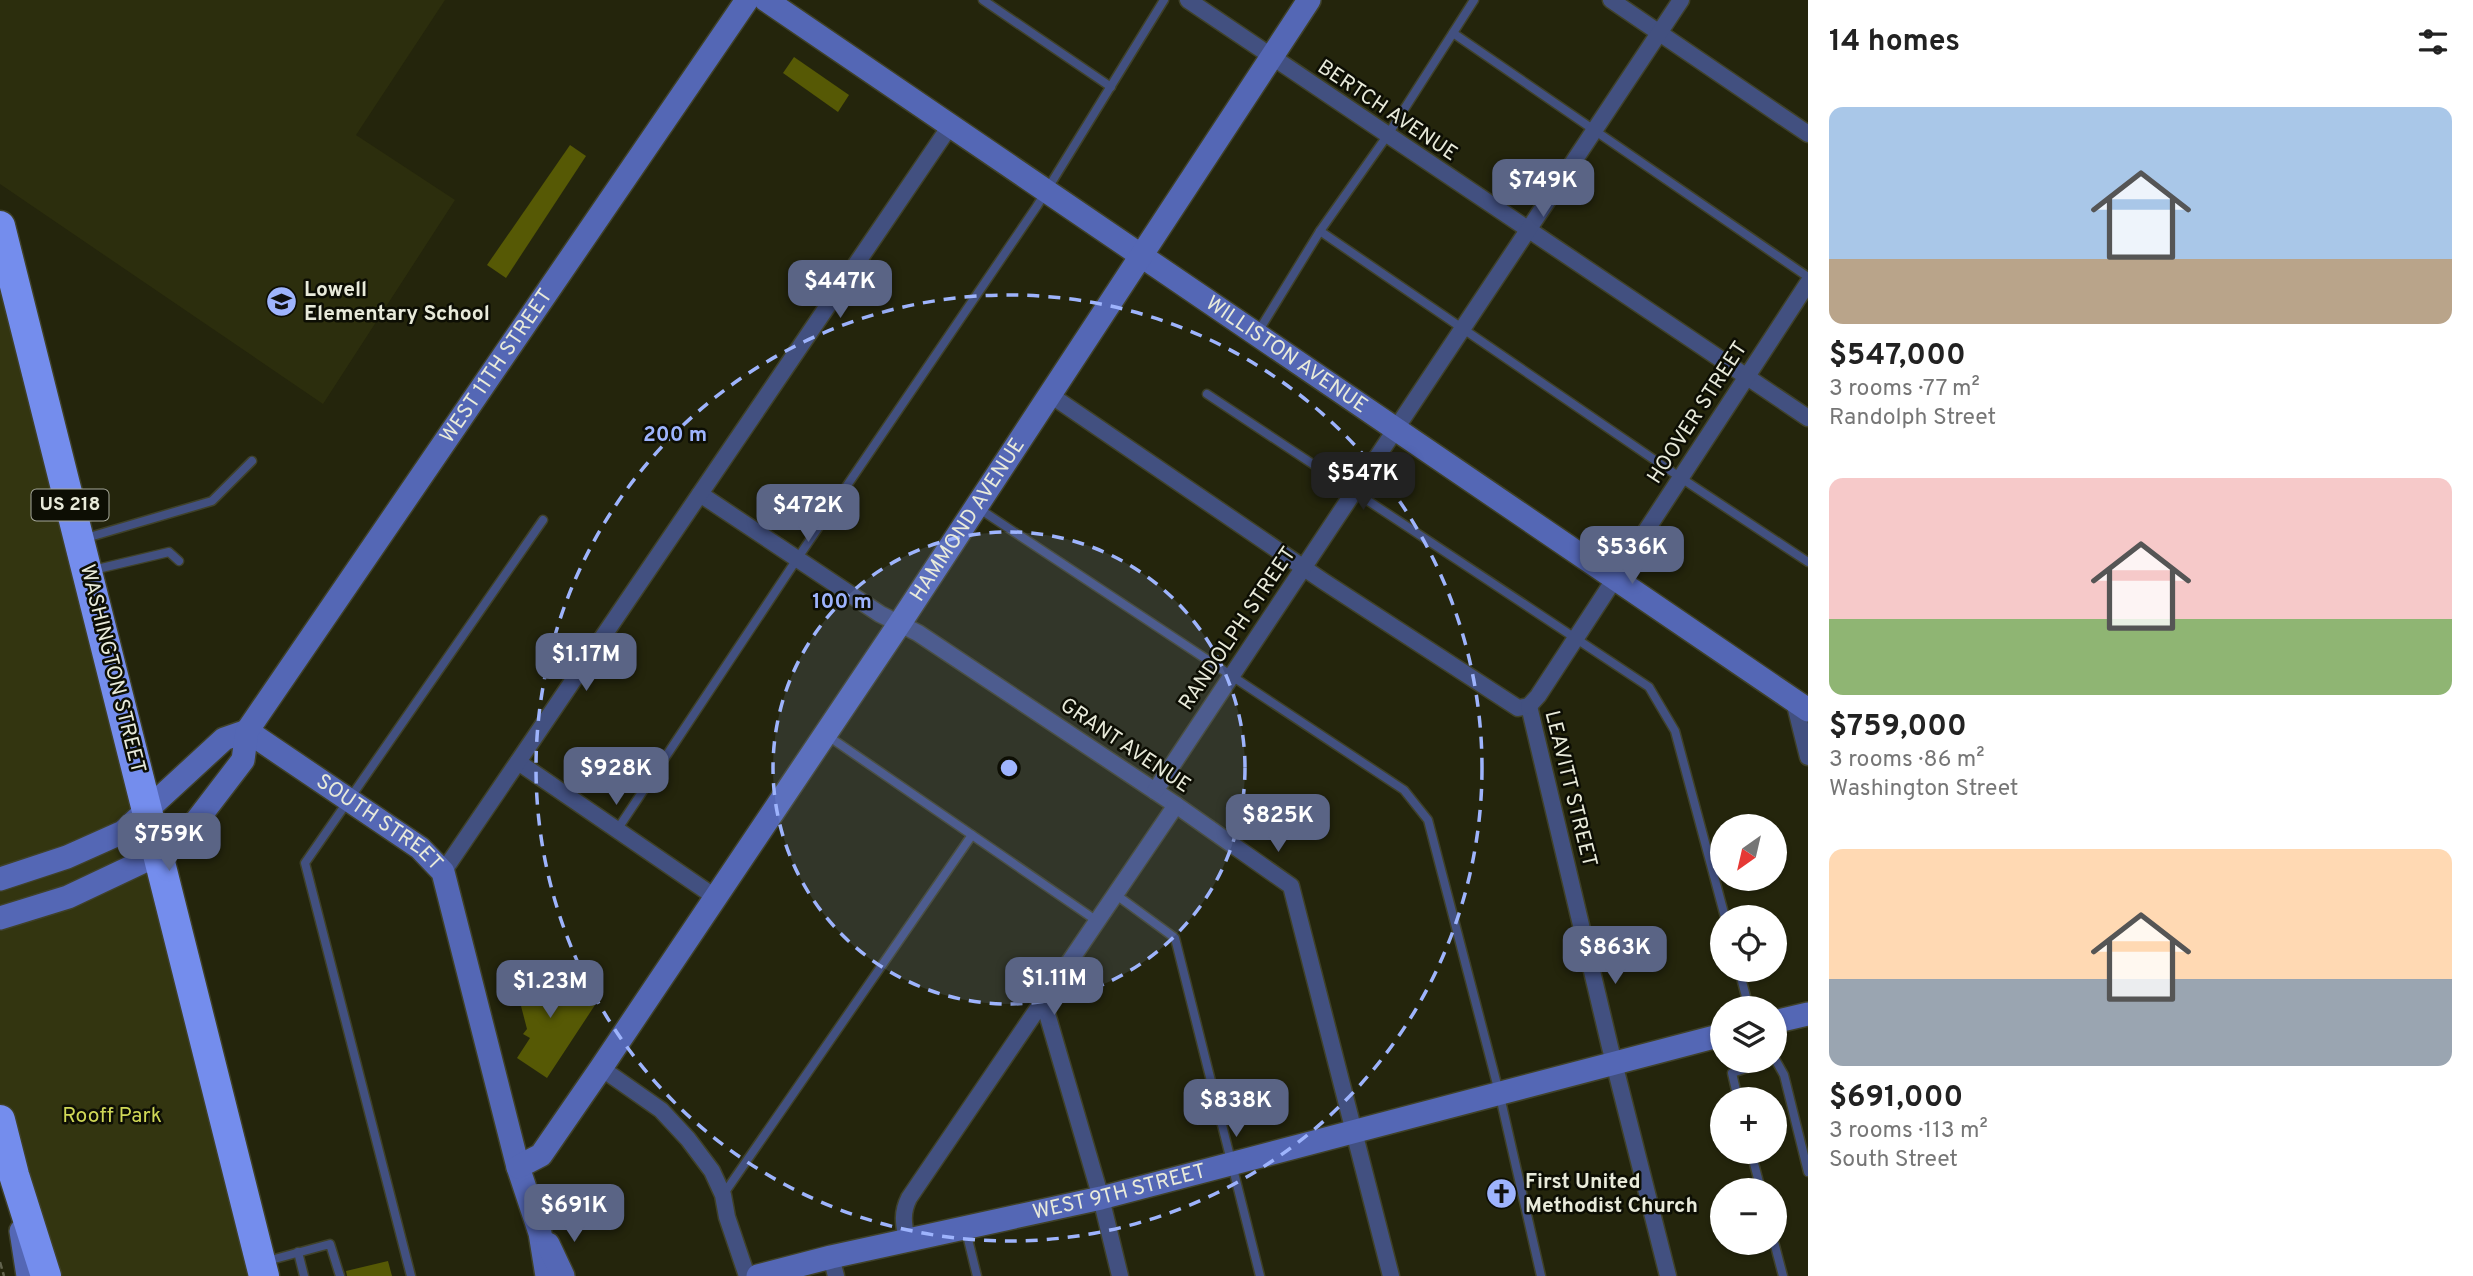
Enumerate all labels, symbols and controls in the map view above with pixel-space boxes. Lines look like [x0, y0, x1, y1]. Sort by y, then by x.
icon: filters [2414, 23, 2452, 61]
text: 14 homes [1829, 24, 1960, 61]
street label: BERTCH AVENUE [1312, 54, 1462, 168]
icon: home [2078, 152, 2204, 278]
pin: $749K [1494, 160, 1592, 219]
text: $749K [1508, 167, 1578, 196]
pin: $447K [791, 260, 889, 320]
text: $447K [804, 268, 876, 297]
place label: Lowell Elementary School [304, 277, 490, 328]
street label: WEST 11TH STREET [434, 284, 559, 449]
school or university icon: Lowell Elementary School [264, 285, 298, 319]
street label: WILLISTON AVENUE [1200, 290, 1373, 420]
street label: HOOVER STREET [1642, 337, 1754, 489]
text: $547,000 [1829, 338, 1966, 375]
text: 3 rooms · 77 m² [1829, 375, 1980, 404]
text: Randolph Street [1829, 404, 1996, 433]
text: 200 m [643, 422, 707, 449]
street label: HAMMOND AVENUE [904, 433, 1031, 607]
pin: $547K [1314, 452, 1412, 512]
text: $547K [1327, 460, 1399, 489]
pin: $472K [759, 484, 857, 544]
road number: US 218 [32, 490, 108, 520]
text: $472K [772, 492, 844, 521]
icon: home [2078, 523, 2204, 649]
pin: $536K [1583, 526, 1681, 586]
text: $536K [1596, 534, 1668, 563]
street label: RANDOLPH STREET [1173, 542, 1303, 716]
street label: WASHINGTON STREET [73, 562, 151, 776]
text: 100 m [812, 589, 872, 616]
pin: $1.17M [529, 634, 643, 693]
text: $1.17M [552, 641, 620, 670]
street label: GRANT AVENUE [1054, 692, 1196, 800]
street label: LEAVITT STREET [1537, 708, 1603, 870]
text: $759,000 [1829, 709, 1967, 746]
text: 3 rooms · 86 m² [1829, 746, 1985, 775]
pin: $928K [567, 748, 665, 807]
text: $928K [580, 755, 652, 784]
centre of rings [997, 756, 1021, 780]
street label: SOUTH STREET [311, 768, 448, 877]
text: Washington Street [1829, 775, 2019, 804]
pin: $825K [1229, 794, 1327, 854]
text: $825K [1242, 802, 1314, 831]
pin: $759K [120, 814, 218, 873]
north arrow [1710, 814, 1787, 891]
map controls [1710, 814, 1787, 1255]
text: $759K [134, 821, 204, 850]
icon: home [2078, 894, 2204, 1020]
button: locate [1710, 905, 1787, 982]
pin: $863K [1566, 926, 1664, 986]
text: $863K [1579, 934, 1651, 963]
pin: $1.11M [997, 958, 1111, 1017]
pin: $1.23M [493, 960, 607, 1020]
text: $1.11M [1021, 965, 1087, 994]
text: $1.23M [512, 968, 588, 997]
button: layers [1710, 996, 1787, 1073]
pin: $838K [1187, 1080, 1285, 1139]
text: $691,000 [1829, 1080, 1963, 1117]
text: $838K [1200, 1087, 1272, 1116]
button: + [1710, 1087, 1787, 1164]
park label: Rooff Park [62, 1103, 162, 1130]
text: 3 rooms · 113 m² [1829, 1117, 1988, 1146]
text: South Street [1829, 1146, 1958, 1175]
street label: WEST 9TH STREET [1030, 1158, 1209, 1226]
place label: First United Methodist Church [1525, 1169, 1698, 1220]
church icon: First United Methodist Church [1485, 1177, 1519, 1211]
button: − [1710, 1178, 1787, 1255]
pin: $691K [525, 1184, 623, 1244]
text: $691K [540, 1192, 608, 1221]

